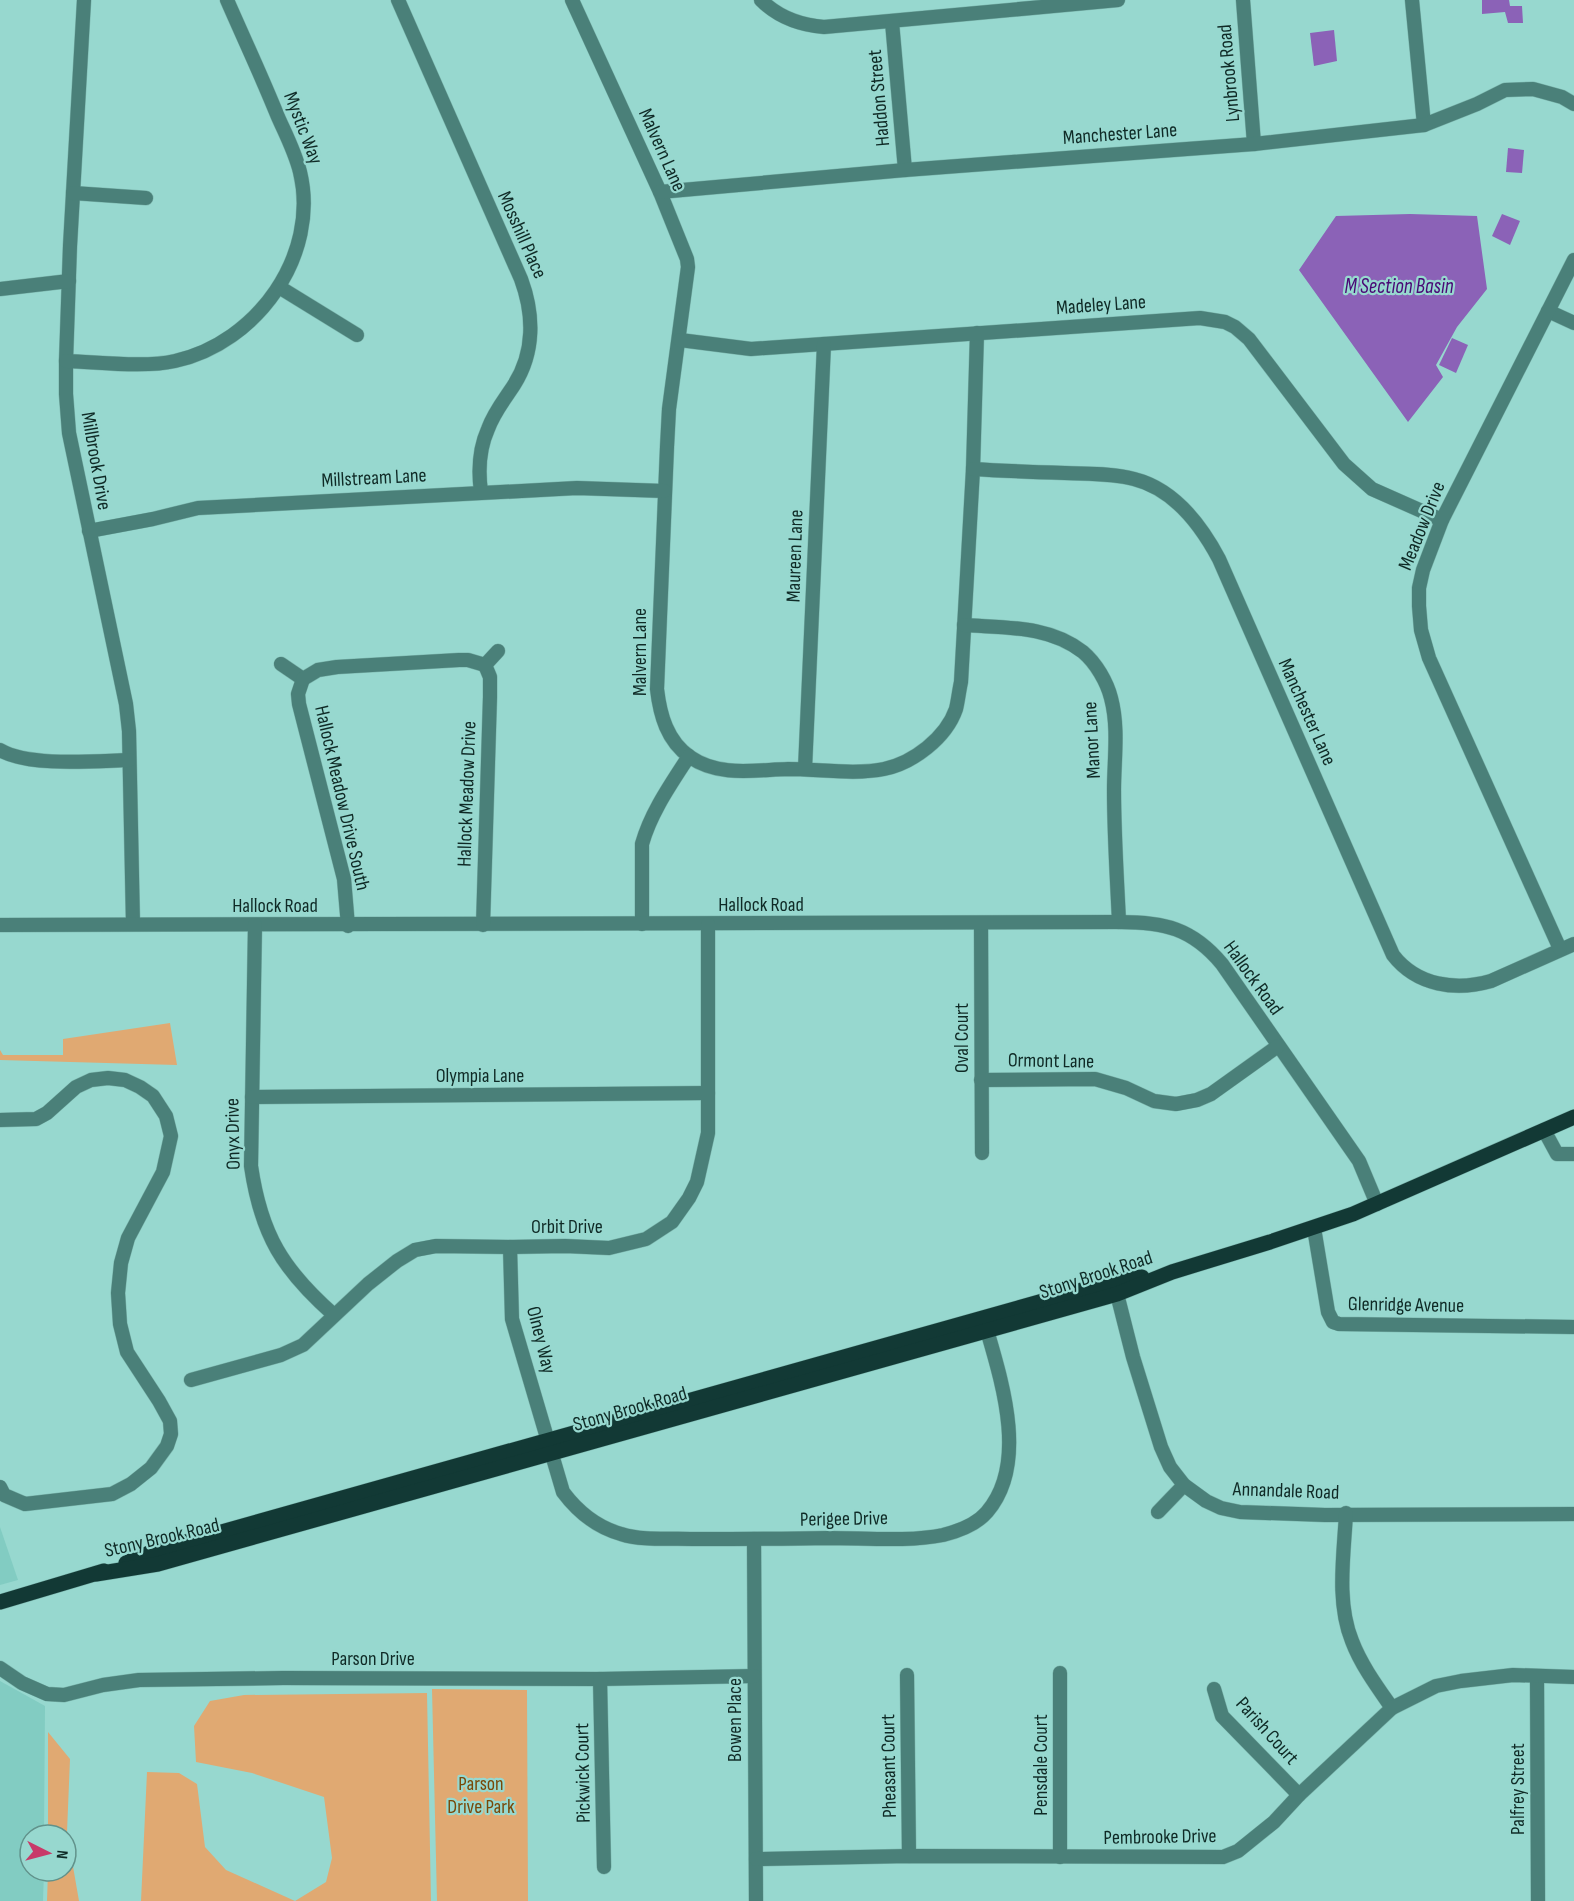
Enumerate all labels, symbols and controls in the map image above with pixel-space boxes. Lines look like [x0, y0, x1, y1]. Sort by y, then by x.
street label: Lynbrook Road [1213, 23, 1245, 123]
street label: Haddon Street [863, 49, 895, 147]
street label: Mystic Way [278, 88, 328, 168]
street label: Malvern Lane [633, 105, 691, 195]
street label: Manchester Lane [1062, 118, 1178, 150]
street label: Mosshill Place [492, 188, 552, 282]
water label: M Section Basin [1344, 274, 1454, 299]
street label: Madeley Lane [1055, 290, 1147, 320]
street label: Millbrook Drive [76, 410, 116, 512]
street label: Millstream Lane [321, 463, 427, 493]
street label: Meadow Drive [1393, 478, 1451, 574]
street label: Maureen Lane [781, 509, 809, 603]
street label: Malvern Lane [628, 608, 652, 696]
street label: Manchester Lane [1273, 655, 1341, 769]
street label: Manor Lane [1078, 701, 1106, 779]
street label: Hallock Meadow Drive South [309, 703, 375, 893]
street label: Hallock Meadow Drive [452, 721, 482, 867]
street label: Hallock Road [718, 893, 804, 917]
street label: Hallock Road [232, 894, 318, 918]
street label: Hallock Road [1218, 936, 1288, 1020]
street label: Oval Court [950, 1003, 974, 1073]
street label: Ormont Lane [1008, 1048, 1094, 1074]
street label: Olympia Lane [436, 1064, 524, 1088]
street label: Onyx Drive [220, 1098, 246, 1170]
street label: Orbit Drive [531, 1215, 603, 1239]
street label: Stony Brook Road [1037, 1245, 1155, 1305]
street label: Glenridge Avenue [1348, 1292, 1464, 1318]
street label: Olney Way [521, 1304, 561, 1377]
street label: Stony Brook Road [570, 1381, 690, 1437]
street label: Annandale Road [1231, 1477, 1340, 1505]
street label: Perigee Drive [800, 1506, 888, 1532]
street label: Stony Brook Road [102, 1513, 222, 1563]
street label: Parson Drive [331, 1647, 415, 1671]
street label: Bowen Place [723, 1678, 747, 1762]
street label: Parish Court [1230, 1692, 1304, 1770]
street label: Pheasant Court [876, 1714, 902, 1818]
street label: Pensdale Court [1029, 1714, 1053, 1816]
street label: Pickwick Court [570, 1723, 596, 1823]
street label: Palfrey Street [1506, 1743, 1530, 1835]
park label: Parson Drive Park [447, 1772, 515, 1819]
north arrow [18, 1823, 78, 1883]
street label: Pembrooke Drive [1103, 1824, 1217, 1850]
text: N [52, 1849, 71, 1860]

